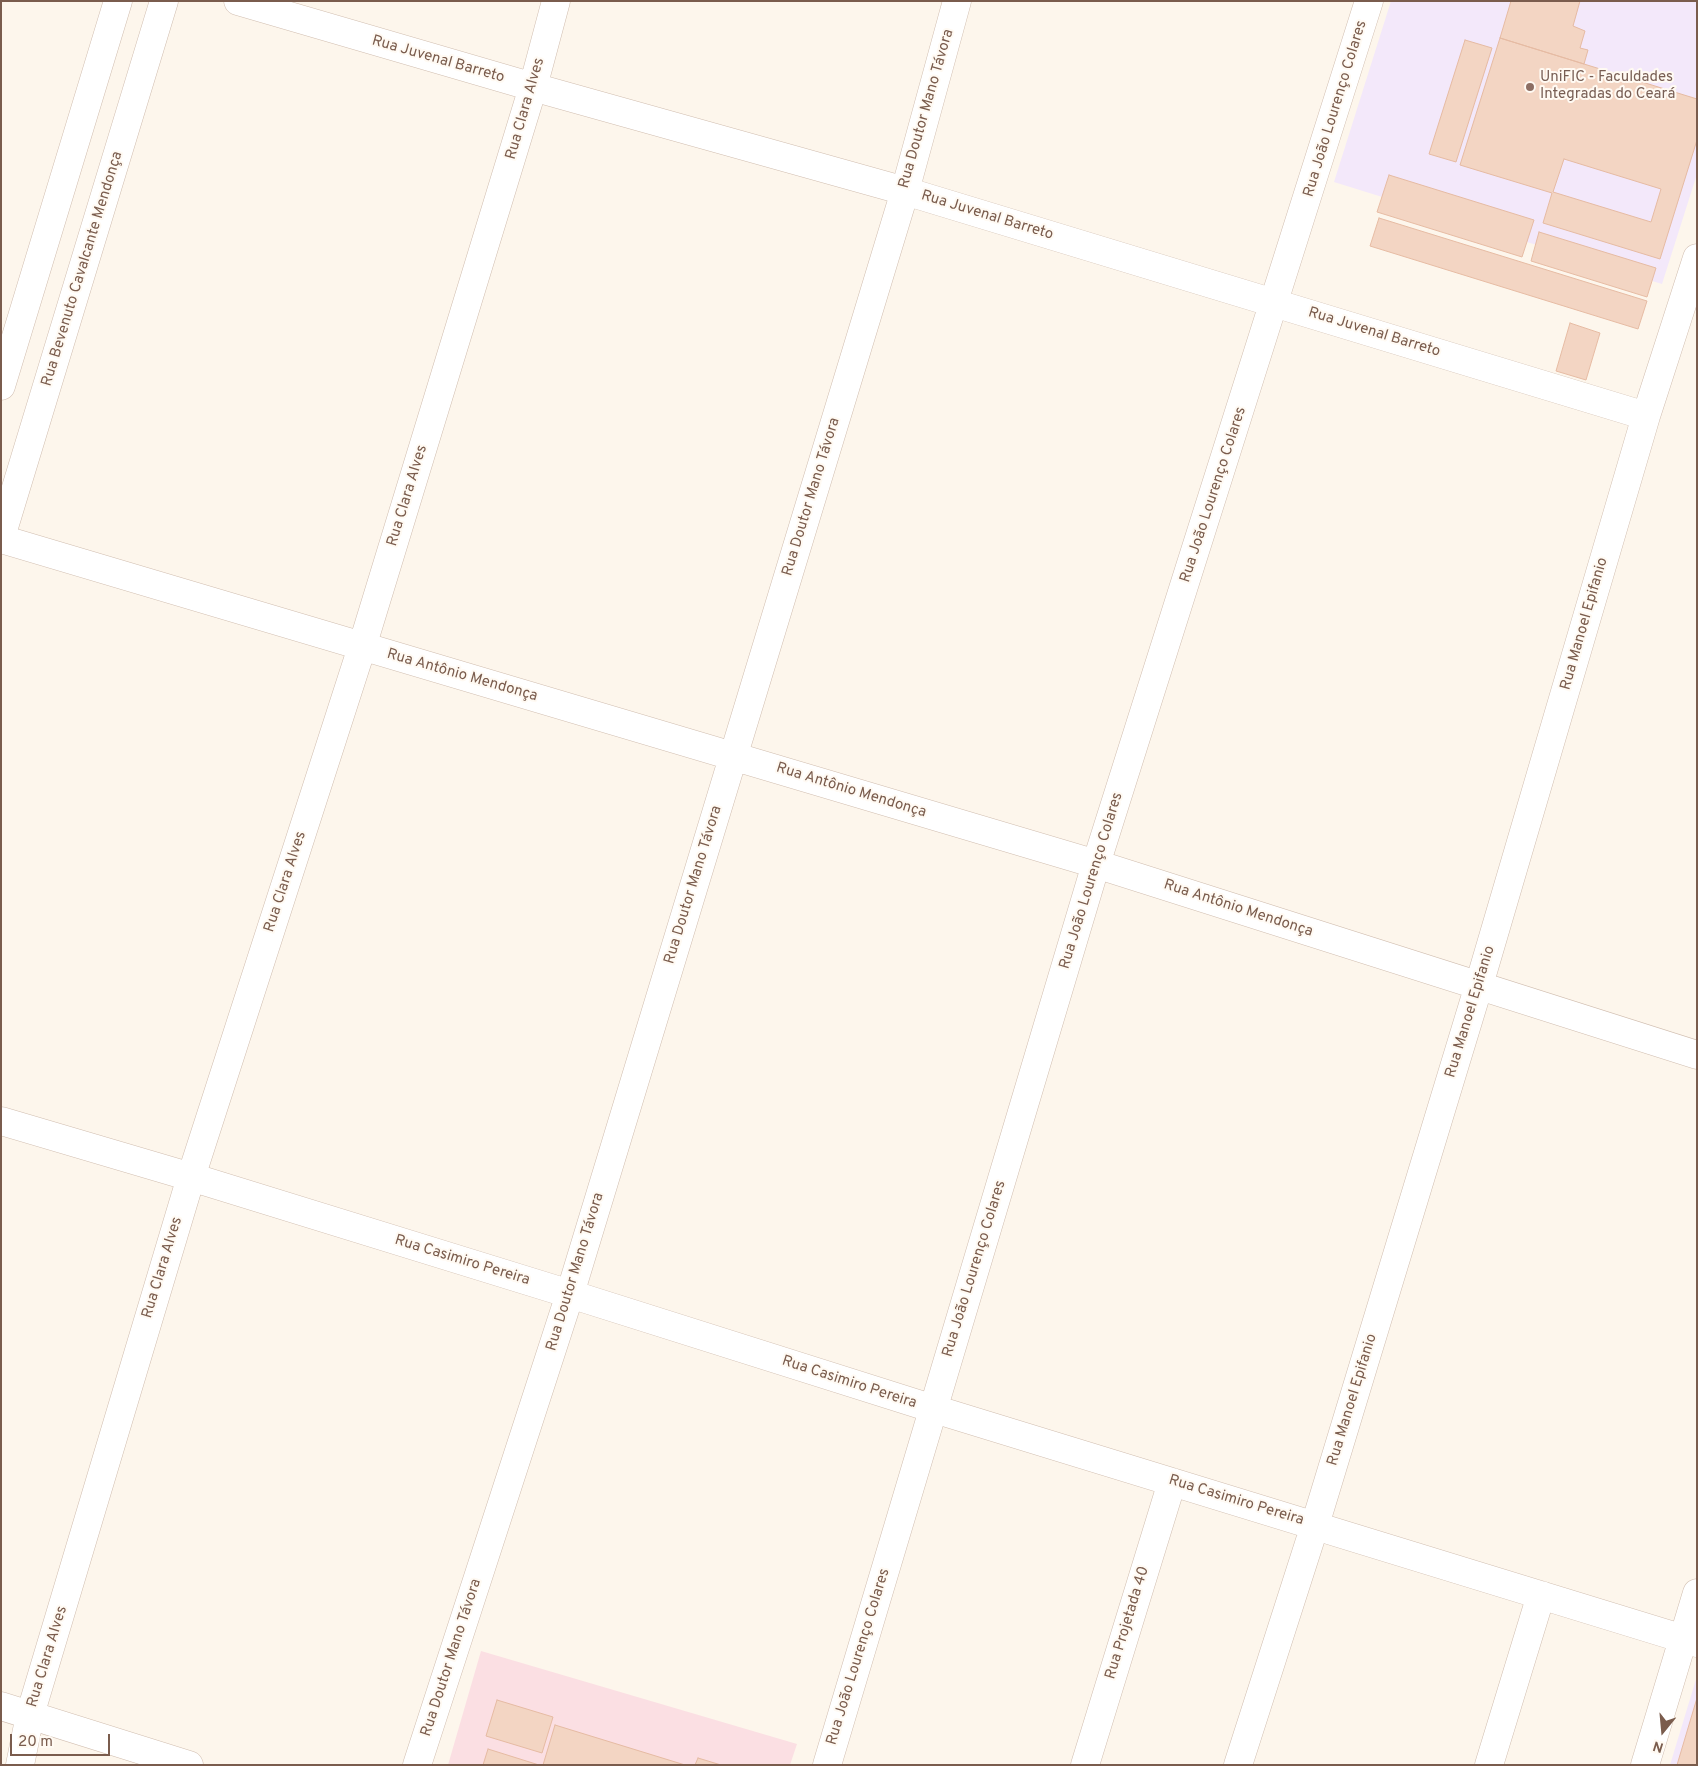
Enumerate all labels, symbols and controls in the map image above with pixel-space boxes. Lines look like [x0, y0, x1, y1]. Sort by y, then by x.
street label: Rua João Lourenço Colares [1301, 18, 1371, 200]
street label: Rua Doutor Mano Távora [896, 27, 958, 191]
street label: Rua Juvenal Barreto [370, 32, 506, 88]
street label: Rua Clara Alves [503, 56, 549, 162]
place label: UniFIC - Faculdades Integradas do Ceará [1540, 69, 1675, 104]
marker: UniFIC - Faculdades Integradas do Ceará [1524, 81, 1536, 93]
street label: Rua Bevenuto Cavalcante Mendonça [39, 149, 127, 389]
street label: Rua Juvenal Barreto [919, 187, 1055, 245]
street label: Rua Juvenal Barreto [1306, 304, 1442, 362]
street label: Rua João Lourenço Colares [1177, 405, 1251, 585]
street label: Rua Doutor Mano Távora [779, 416, 845, 578]
street label: Rua Clara Alves [384, 443, 432, 549]
street label: Rua Manoel Epifanio [1557, 556, 1613, 692]
street label: Rua Antônio Mendonça [385, 646, 539, 706]
street label: Rua Antônio Mendonça [774, 760, 928, 822]
street label: Rua João Lourenço Colares [1057, 790, 1127, 972]
street label: Rua Doutor Mano Távora [661, 804, 727, 966]
street label: Rua Clara Alves [261, 829, 311, 935]
street label: Rua Antônio Mendonça [1161, 876, 1315, 942]
street label: Rua Manoel Epifanio [1442, 944, 1500, 1080]
street label: Rua João Lourenço Colares [940, 1178, 1010, 1360]
street label: Rua Doutor Mano Távora [543, 1191, 609, 1353]
street label: Rua Clara Alves [139, 1215, 187, 1321]
street label: Rua Casimiro Pereira [392, 1232, 532, 1290]
street label: Rua Manoel Epifanio [1324, 1332, 1382, 1468]
street label: Rua Casimiro Pereira [779, 1353, 919, 1413]
street label: Rua Casimiro Pereira [1166, 1472, 1306, 1530]
street label: Rua Projetada 40 [1102, 1564, 1154, 1682]
street label: Rua João Lourenço Colares [824, 1566, 894, 1748]
street label: Rua Doutor Mano Távora [418, 1577, 486, 1739]
street label: Rua Clara Alves [24, 1604, 72, 1710]
north arrow [1638, 1706, 1688, 1756]
scale bar [12, 1724, 112, 1756]
text: 20 m [18, 1733, 53, 1752]
text: N [1651, 1736, 1666, 1755]

